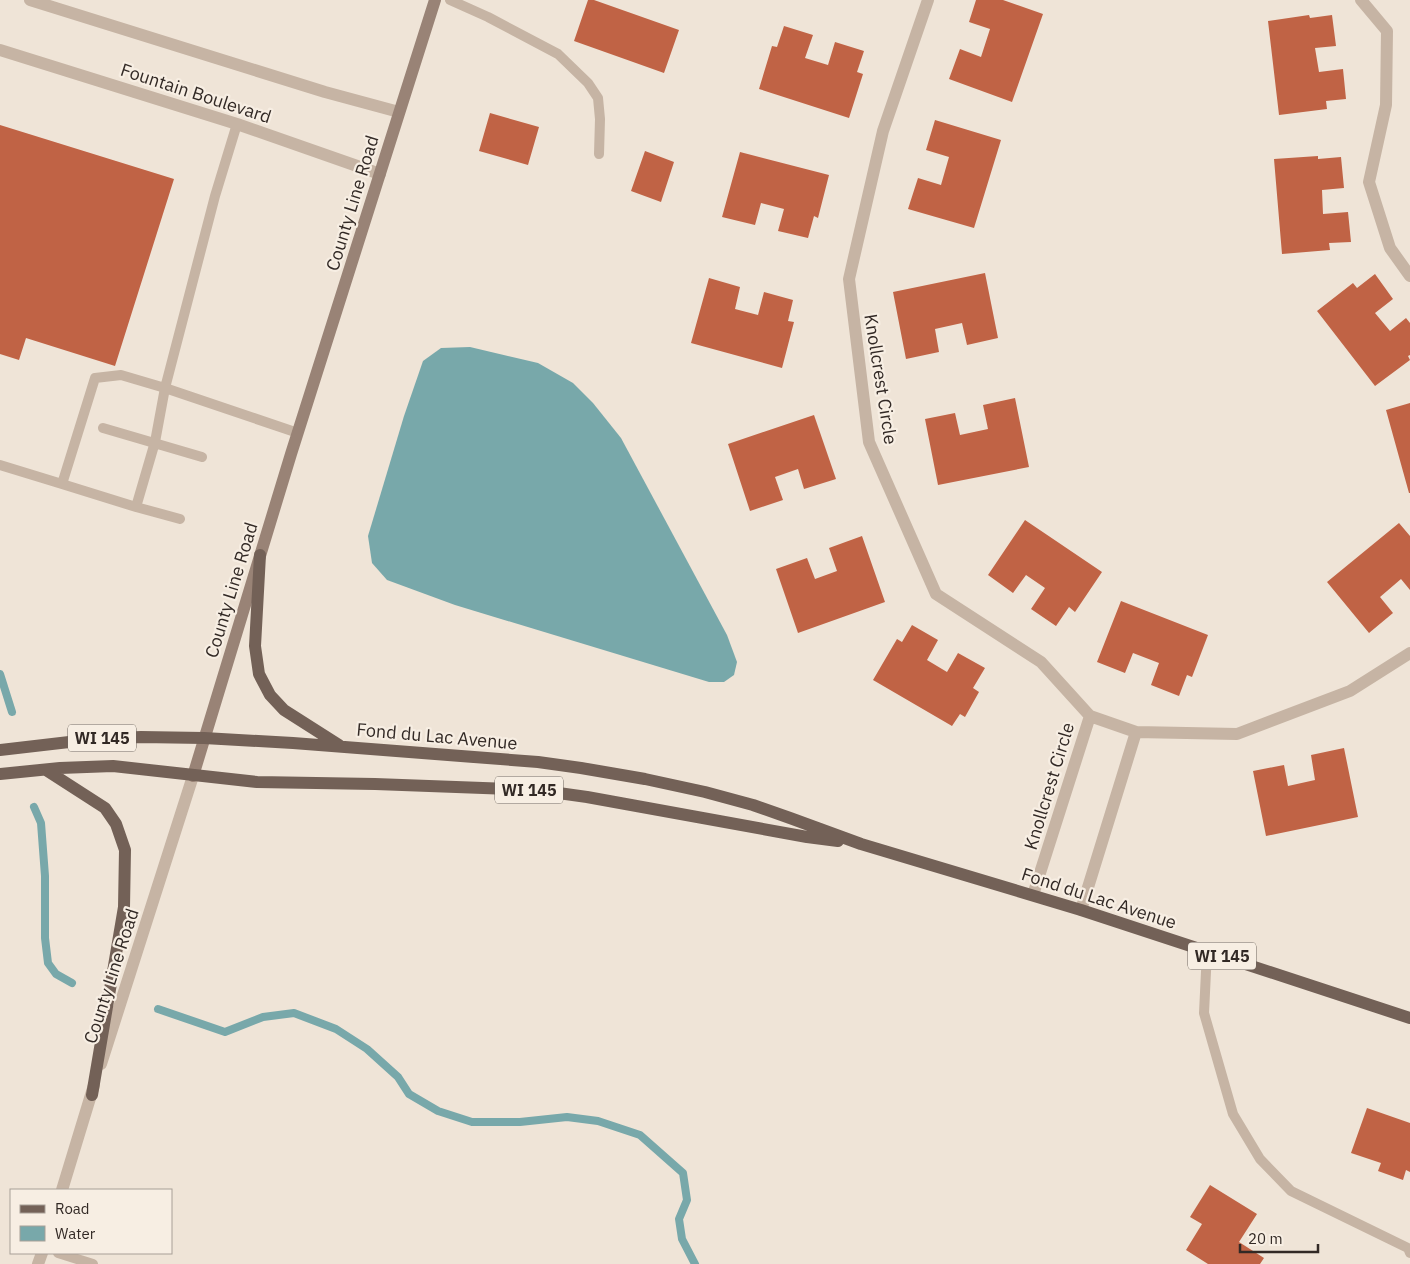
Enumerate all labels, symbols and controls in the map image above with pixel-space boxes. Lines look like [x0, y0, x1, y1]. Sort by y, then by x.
street label: Fountain Boulevard [118, 58, 274, 128]
street label: County Line Road [320, 132, 384, 274]
street label: Knollcrest Circle [859, 312, 903, 446]
street label: County Line Road [199, 519, 263, 661]
street label: Fond du Lac Avenue [356, 718, 519, 755]
street label: Knollcrest Circle [1019, 719, 1079, 852]
road number: WI 145 [68, 724, 136, 751]
road number: WI 145 [495, 776, 563, 804]
street label: Fond du Lac Avenue [1019, 862, 1179, 934]
street label: County Line Road [78, 906, 144, 1046]
road number: WI 145 [1188, 942, 1256, 969]
legend [10, 1189, 172, 1254]
text: Road [55, 1199, 90, 1218]
scale bar [1240, 1222, 1318, 1254]
text: Water [55, 1224, 96, 1243]
text: 20 m [1248, 1229, 1283, 1248]

